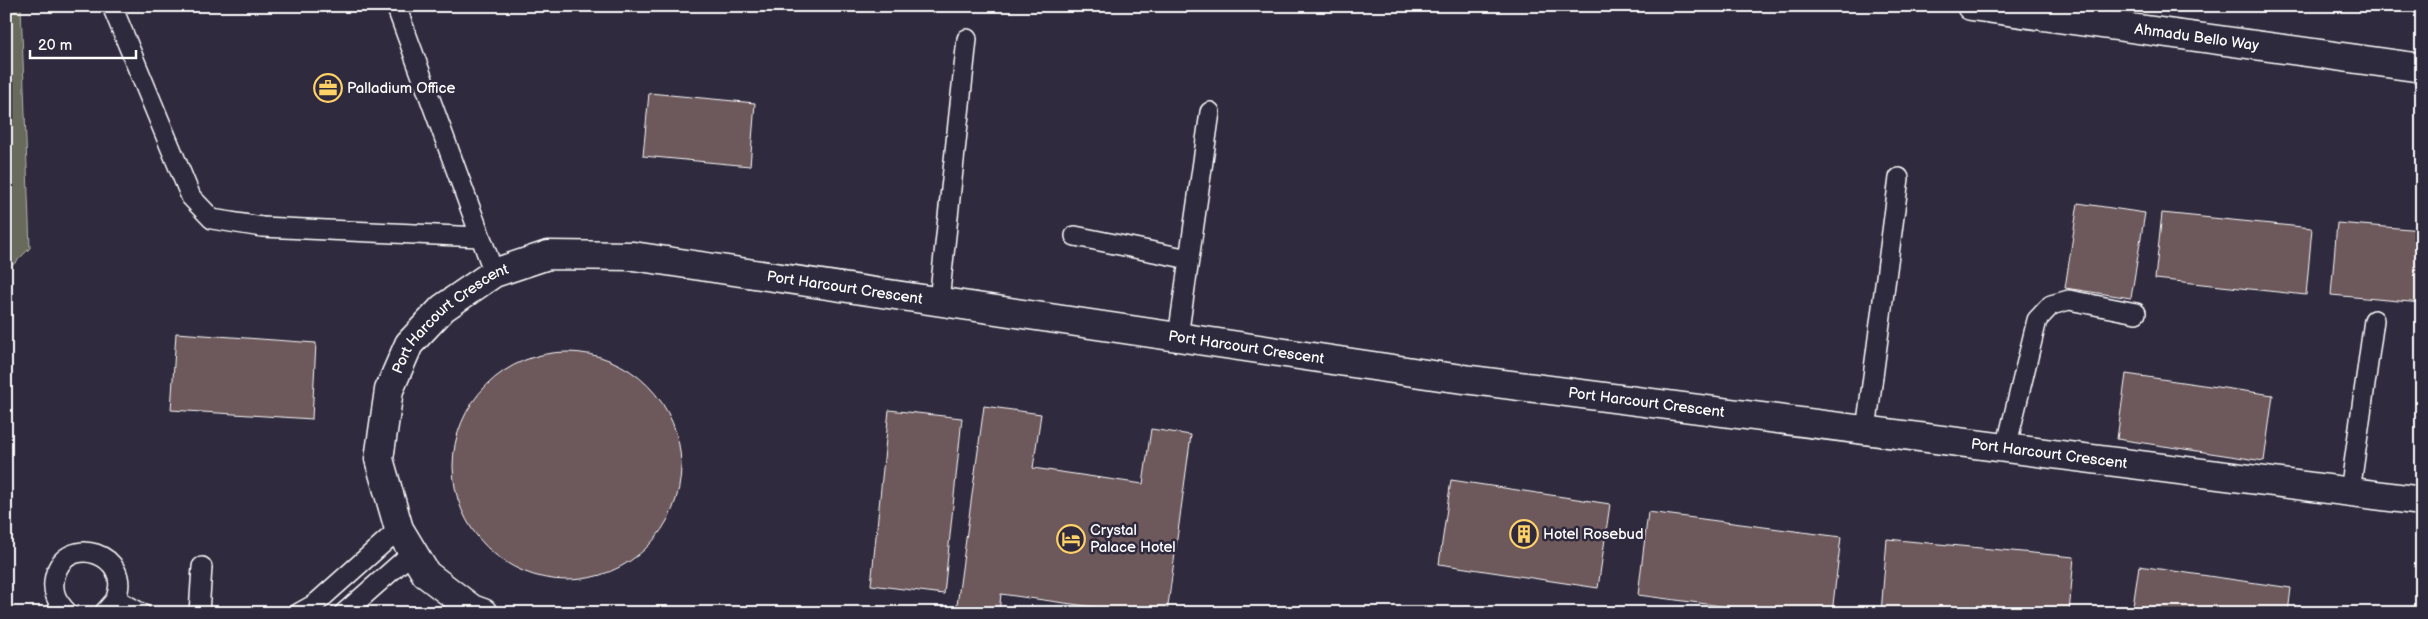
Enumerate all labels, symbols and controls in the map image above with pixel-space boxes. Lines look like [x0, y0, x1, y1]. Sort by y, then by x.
street label: Ahmadu Bello Way [2134, 19, 2260, 55]
scale bar [30, 28, 136, 60]
text: 20 m [38, 36, 72, 55]
office icon: Palladium Office [313, 73, 343, 103]
place label: Palladium Office [347, 79, 455, 98]
street label: Port Harcourt Crescent [388, 259, 511, 377]
street label: Port Harcourt Crescent [766, 267, 924, 309]
street label: Port Harcourt Crescent [1167, 326, 1326, 368]
street label: Port Harcourt Crescent [1567, 383, 1726, 422]
street label: Port Harcourt Crescent [1970, 434, 2129, 473]
building icon: Hotel Rosebud [1509, 519, 1539, 549]
place label: Crystal Palace Hotel [1090, 521, 1176, 557]
hotel icon: Crystal Palace Hotel [1056, 524, 1086, 554]
place label: Hotel Rosebud [1543, 525, 1644, 544]

